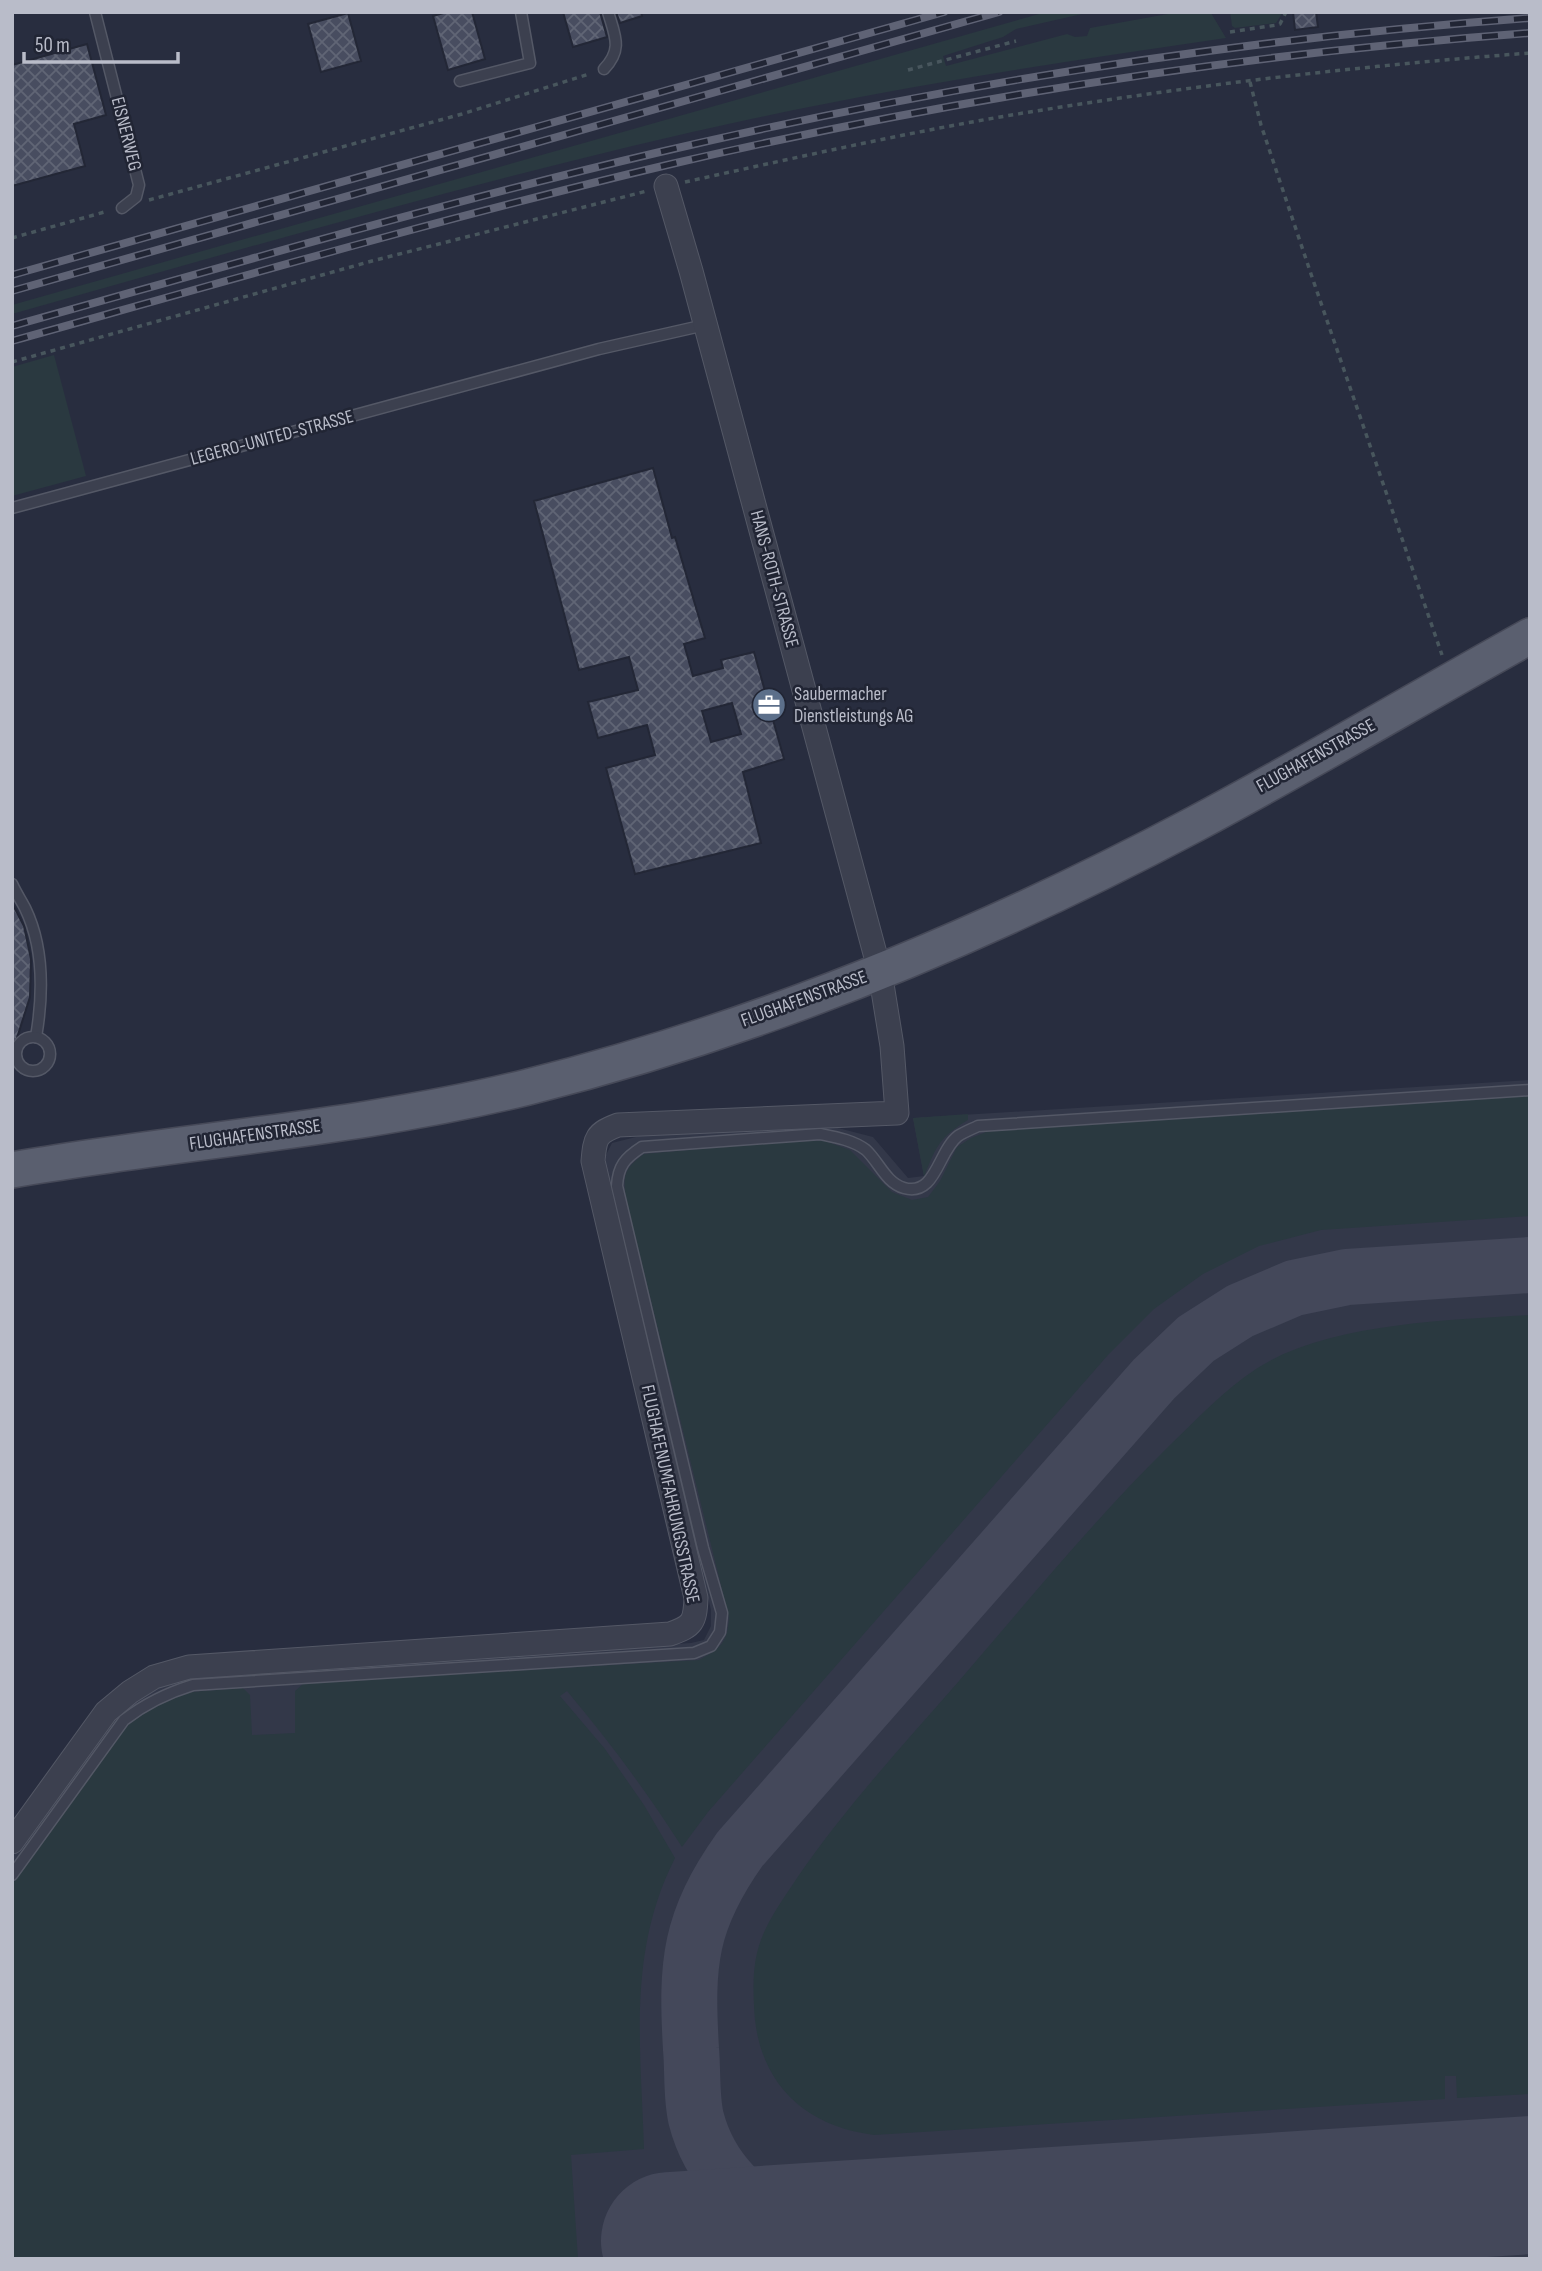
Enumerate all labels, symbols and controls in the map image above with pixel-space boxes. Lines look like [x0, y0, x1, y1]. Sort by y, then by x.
scale bar [24, 21, 178, 65]
text: 50 m [35, 33, 70, 58]
street label: EISNERWEG [106, 95, 146, 173]
street label: LEGERO-UNITED-STRASSE [188, 405, 356, 471]
street label: HANS-ROTH-STRASSE [745, 508, 803, 650]
place label: Saubermacher Dienstleistungs AG [794, 683, 914, 728]
office icon: Saubermacher Dienstleistungs AG [750, 686, 788, 724]
street label: FLUGHAFENSTRASSE [1253, 714, 1379, 798]
street label: FLUGHAFENSTRASSE [738, 966, 870, 1032]
street label: FLUGHAFENSTRASSE [188, 1114, 322, 1156]
street label: FLUGHAFENUMFAHRUNGSSTRASSE [636, 1383, 704, 1605]

